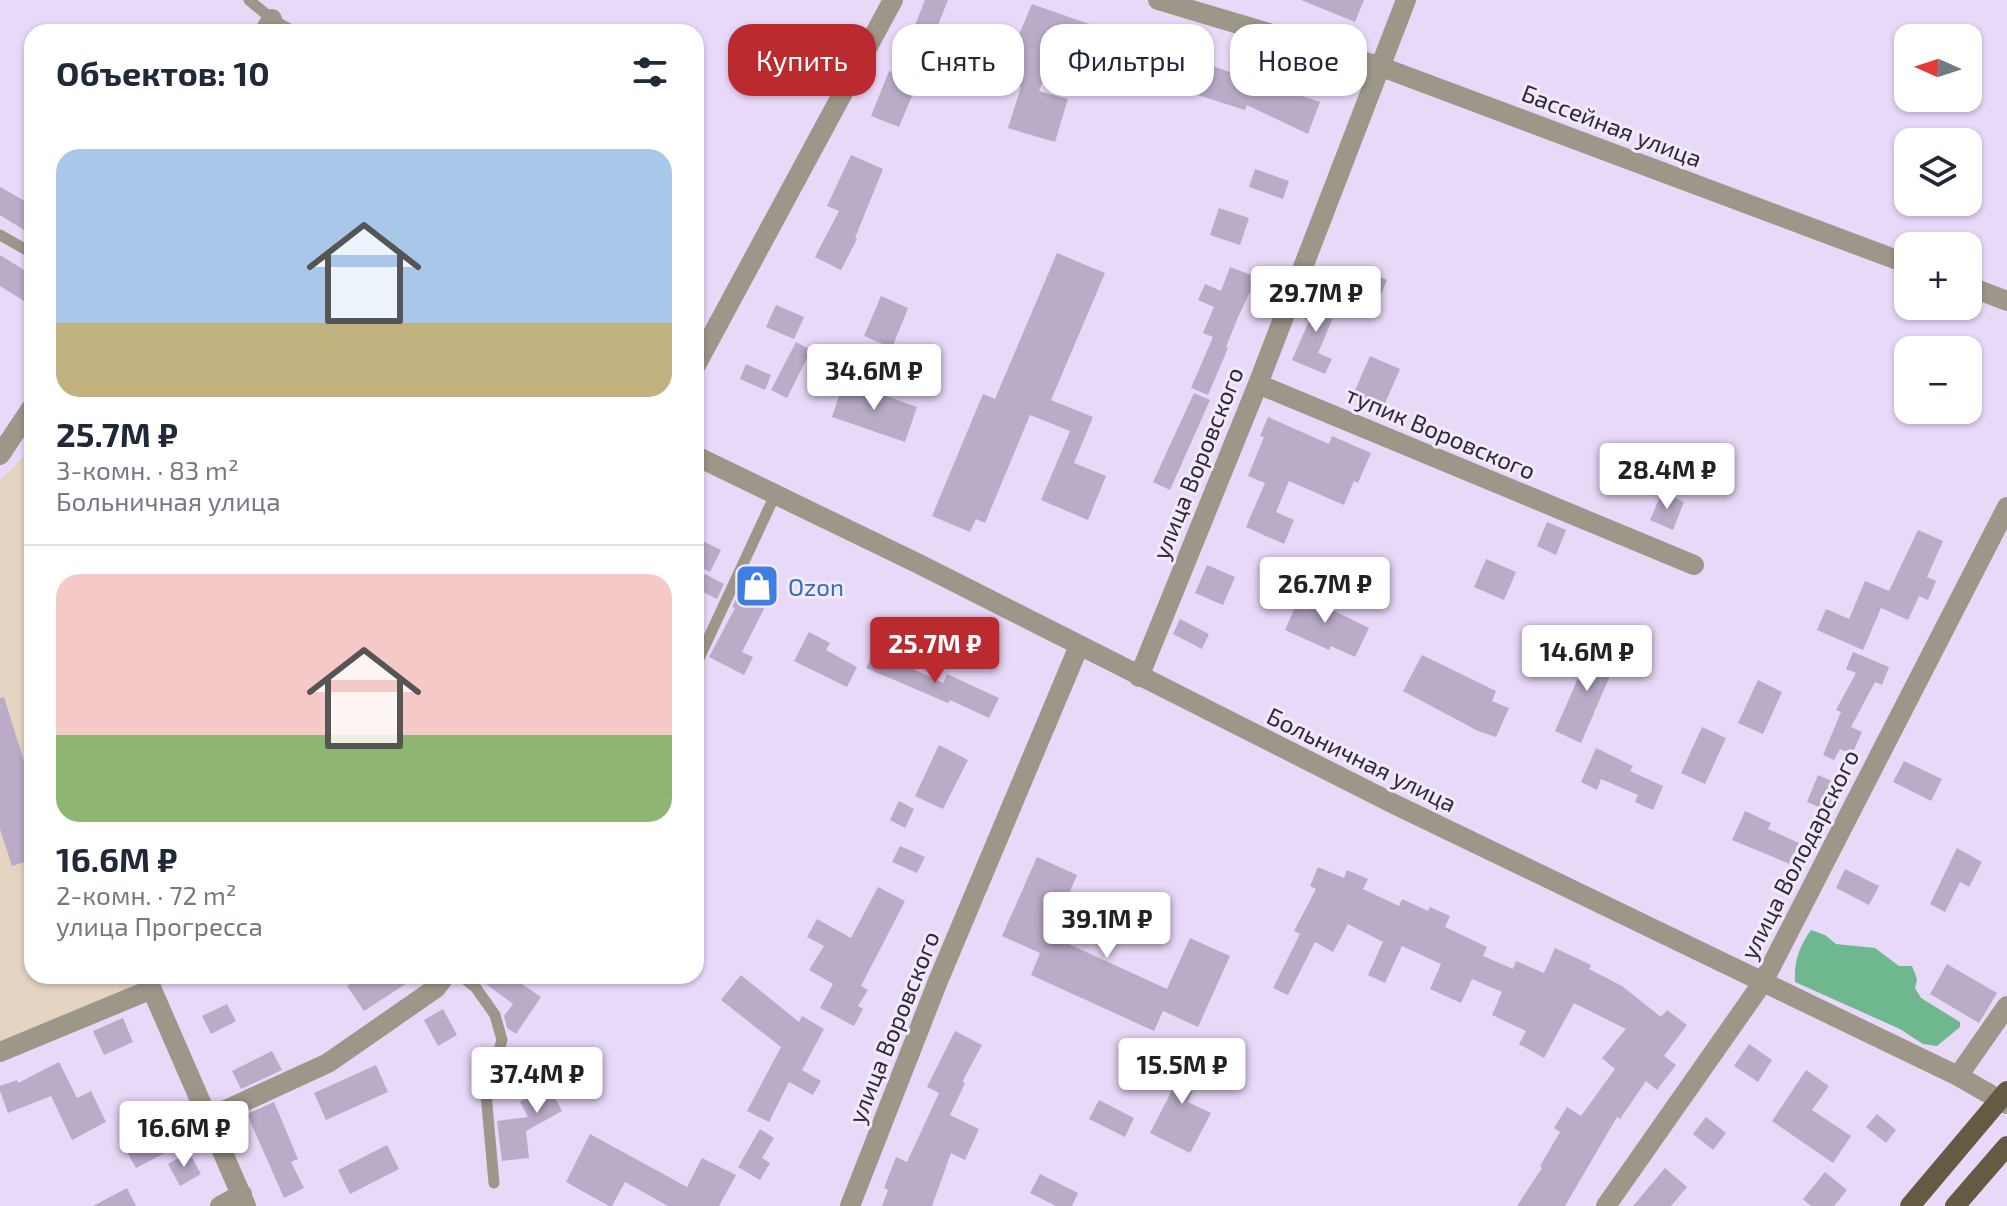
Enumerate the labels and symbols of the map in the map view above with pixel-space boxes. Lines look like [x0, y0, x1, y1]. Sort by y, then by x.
north arrow [1894, 24, 1982, 112]
street label: Бассейная улица [1517, 77, 1706, 174]
pin: 29.7M ₽ [1242, 266, 1390, 334]
pin: 34.6M ₽ [800, 344, 948, 412]
street label: улица Воровского [1145, 363, 1250, 564]
street label: тупик Воровского [1341, 379, 1540, 486]
pin: 28.4M ₽ [1593, 443, 1741, 511]
pin: 26.7M ₽ [1251, 557, 1399, 625]
shop icon: Ozon [733, 562, 781, 610]
place label: Ozon [788, 572, 844, 601]
pin: 25.7M ₽ [861, 617, 1009, 685]
pin: 14.6M ₽ [1513, 625, 1661, 693]
street label: Больничная улица [1262, 701, 1461, 818]
street label: улица Володарского [1733, 744, 1865, 964]
pin: 39.1M ₽ [1033, 892, 1181, 960]
street label: улица Воровского [841, 927, 946, 1128]
pin: 15.5M ₽ [1108, 1038, 1256, 1106]
pin: 37.4M ₽ [463, 1047, 611, 1115]
pin: 16.6M ₽ [110, 1101, 258, 1169]

